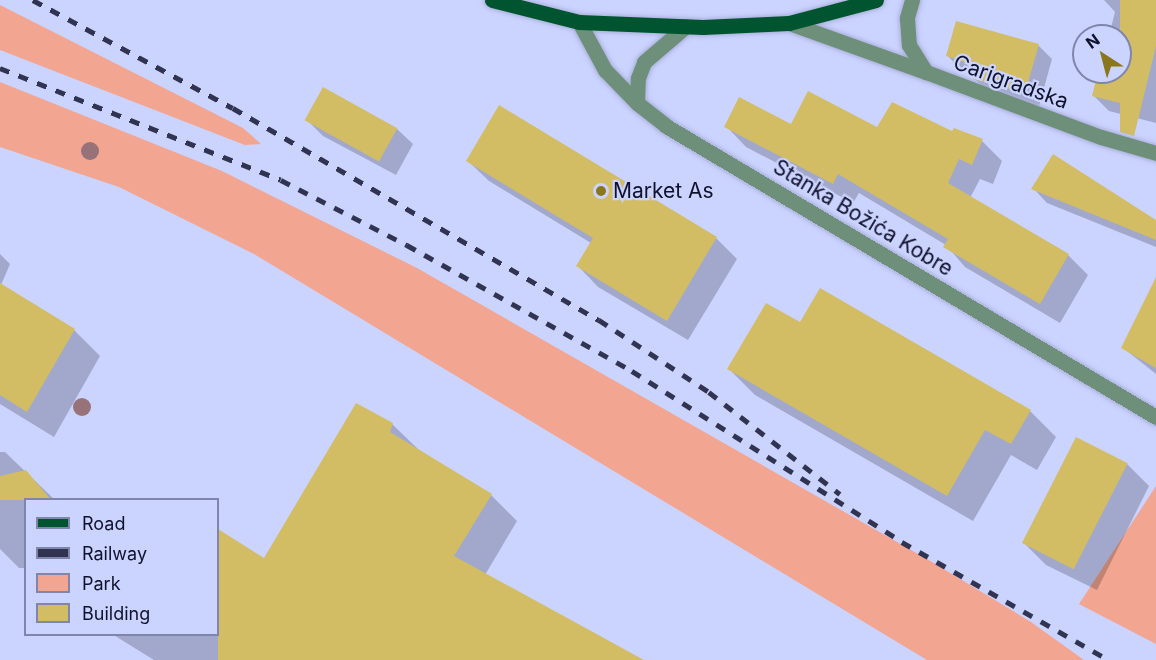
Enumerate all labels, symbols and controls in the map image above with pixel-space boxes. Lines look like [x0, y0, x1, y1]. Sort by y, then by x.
north arrow [1072, 24, 1132, 84]
text: N [1082, 29, 1103, 53]
street label: Carigradska [950, 50, 1072, 114]
street label: Stanka Božića Kobre [769, 154, 957, 282]
place label: Market As [613, 178, 714, 204]
marker: Market As [594, 184, 608, 198]
legend [24, 498, 219, 636]
text: Road [82, 513, 125, 534]
text: Railway [82, 543, 147, 564]
text: Park [82, 573, 121, 594]
text: Building [82, 603, 150, 624]

